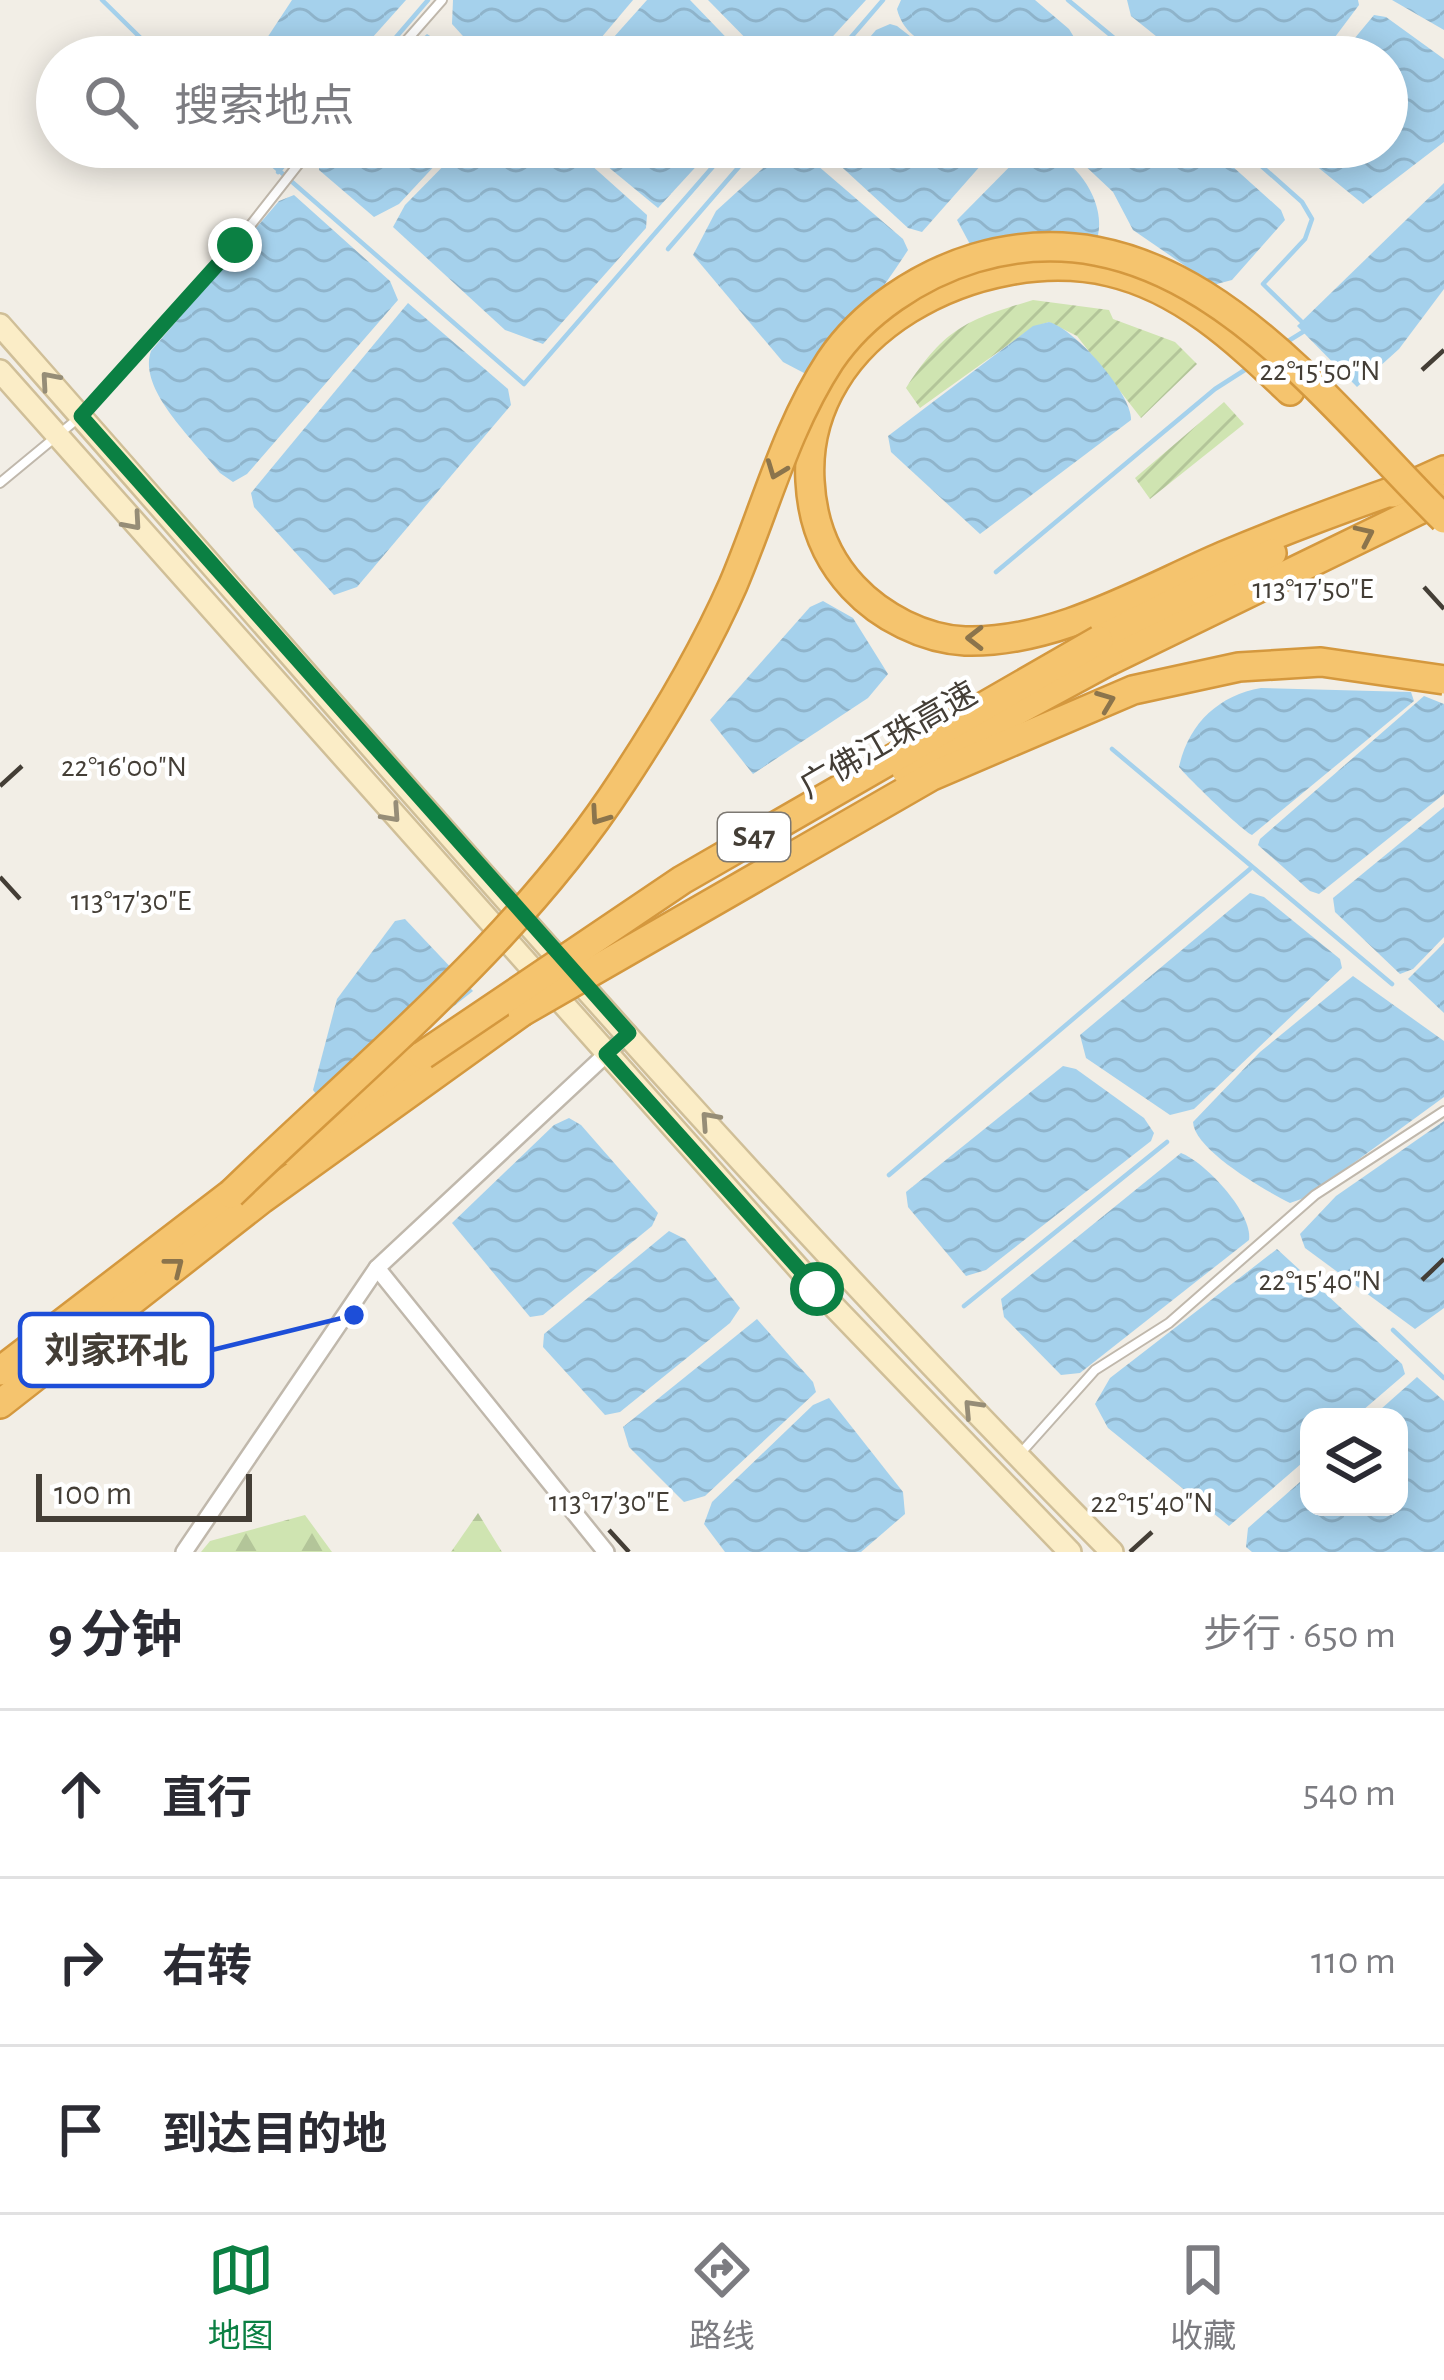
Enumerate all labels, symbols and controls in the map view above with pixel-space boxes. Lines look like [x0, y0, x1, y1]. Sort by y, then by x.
search box [36, 36, 1408, 168]
icon: search [78, 69, 144, 135]
text: 搜索地点 [174, 85, 354, 130]
route end [208, 218, 262, 272]
text: 22°15'50"N [1259, 356, 1381, 386]
one-way arrow [42, 373, 63, 394]
one-way arrow [766, 459, 791, 480]
one-way arrow [119, 508, 140, 530]
one-way arrow [1353, 526, 1374, 549]
text: 113°17'50"E [1253, 574, 1373, 604]
one-way arrow [965, 625, 983, 651]
street label: 广佛江珠高速 [794, 675, 983, 805]
one-way arrow [1095, 691, 1116, 715]
text: 22°16'00"N [61, 752, 187, 782]
one-way arrow [378, 800, 399, 821]
one-way arrow [591, 803, 613, 825]
road number: S47 [718, 813, 790, 861]
text: 113°17'30"E [71, 886, 191, 916]
one-way arrow [702, 1113, 723, 1134]
one-way arrow [161, 1259, 183, 1280]
route start [790, 1262, 844, 1316]
text: 22°15'40"N [1258, 1266, 1382, 1296]
callout: 刘家环北 [20, 1314, 212, 1386]
text: 刘家环北 [44, 1331, 188, 1370]
one-way arrow [965, 1400, 986, 1421]
map controls [1300, 1408, 1408, 1516]
button: layers [1300, 1408, 1408, 1516]
scale bar [36, 1468, 252, 1521]
text: 100 m [54, 1478, 132, 1511]
text: 113°17'30"E [549, 1487, 669, 1517]
text: 22°15'40"N [1090, 1488, 1214, 1518]
text: 9 分钟 [48, 1611, 182, 1662]
text: 步行 · 650 m [1203, 1616, 1396, 1655]
icon: ahead [48, 1761, 114, 1827]
text: 540 m [1303, 1774, 1396, 1813]
text: 直行 [162, 1777, 252, 1822]
icon: right [48, 1929, 114, 1995]
text: 110 m [1311, 1942, 1396, 1981]
text: 右转 [162, 1945, 252, 1990]
icon: arrive [48, 2097, 114, 2163]
text: 到达目的地 [162, 2113, 387, 2158]
tab: 地图 [208, 2237, 274, 2358]
tab: 路线 [689, 2237, 755, 2358]
tab: 收藏 [1170, 2237, 1236, 2358]

